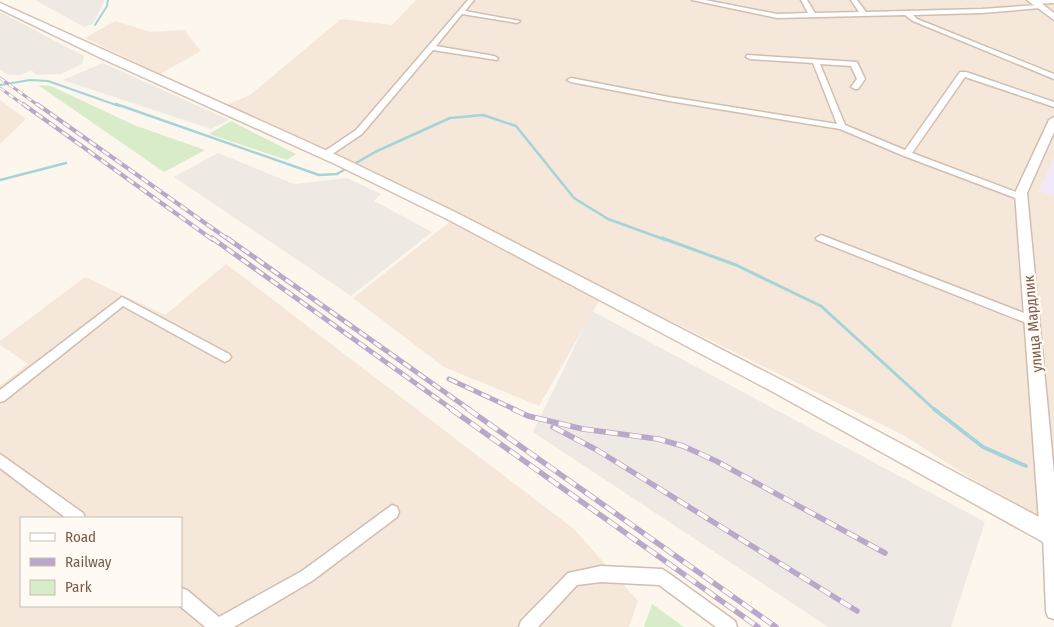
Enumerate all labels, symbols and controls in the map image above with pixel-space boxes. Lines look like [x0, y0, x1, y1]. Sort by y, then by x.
street label: улица Мардлик [1020, 275, 1046, 373]
legend [20, 517, 182, 607]
text: Road [65, 528, 96, 546]
text: Railway [65, 553, 112, 571]
text: Park [65, 578, 92, 596]

